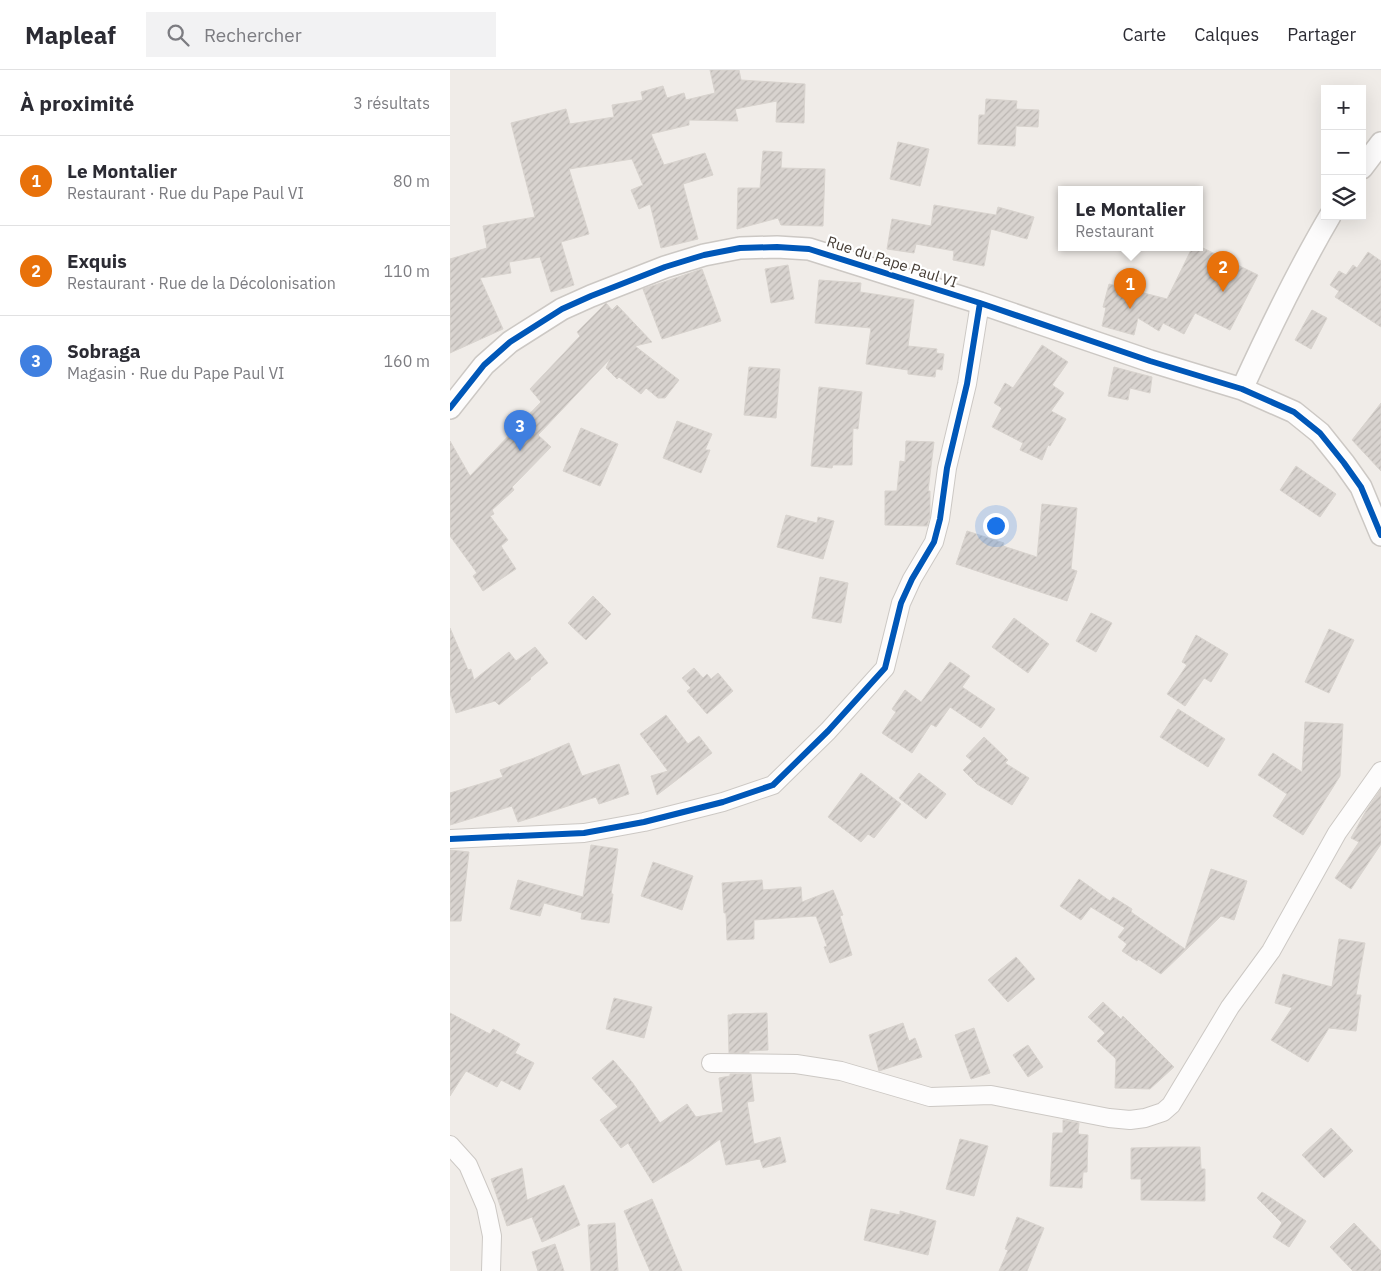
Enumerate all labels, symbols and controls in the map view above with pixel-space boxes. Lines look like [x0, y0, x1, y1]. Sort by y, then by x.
search box [146, 12, 496, 57]
text: Mapleaf [25, 19, 116, 51]
icon: search [164, 21, 192, 49]
text: Rechercher [204, 23, 302, 47]
text: Carte [1123, 23, 1166, 46]
text: Calques [1194, 23, 1259, 46]
text: Partager [1287, 23, 1356, 46]
map controls [1321, 85, 1366, 220]
button: + [1321, 85, 1366, 130]
text: À proximité [20, 89, 134, 117]
text: 3 résultats [353, 93, 430, 113]
button: − [1321, 130, 1366, 175]
text: Le Montalier [67, 159, 177, 183]
text: 1 [31, 171, 41, 191]
text: 80 m [393, 171, 430, 191]
button: layers [1321, 175, 1366, 220]
text: Restaurant · Rue du Pape Paul VI [67, 183, 304, 203]
popup [1058, 186, 1203, 251]
text: Le Montalier [1075, 197, 1186, 221]
text: Restaurant [1075, 221, 1154, 241]
street label: Rue du Pape Paul VI [824, 231, 960, 292]
text: Exquis [67, 249, 127, 273]
pin: 2 [1207, 251, 1239, 292]
text: 2 [31, 261, 41, 281]
text: 110 m [383, 261, 430, 281]
pin: 1 [1114, 268, 1146, 309]
text: Restaurant · Rue de la Décolonisation [67, 273, 336, 293]
text: Sobraga [67, 339, 141, 363]
text: 3 [31, 351, 41, 371]
text: 160 m [383, 351, 430, 371]
text: Magasin · Rue du Pape Paul VI [67, 363, 285, 383]
pin: 3 [504, 410, 536, 451]
your location [983, 513, 1009, 539]

